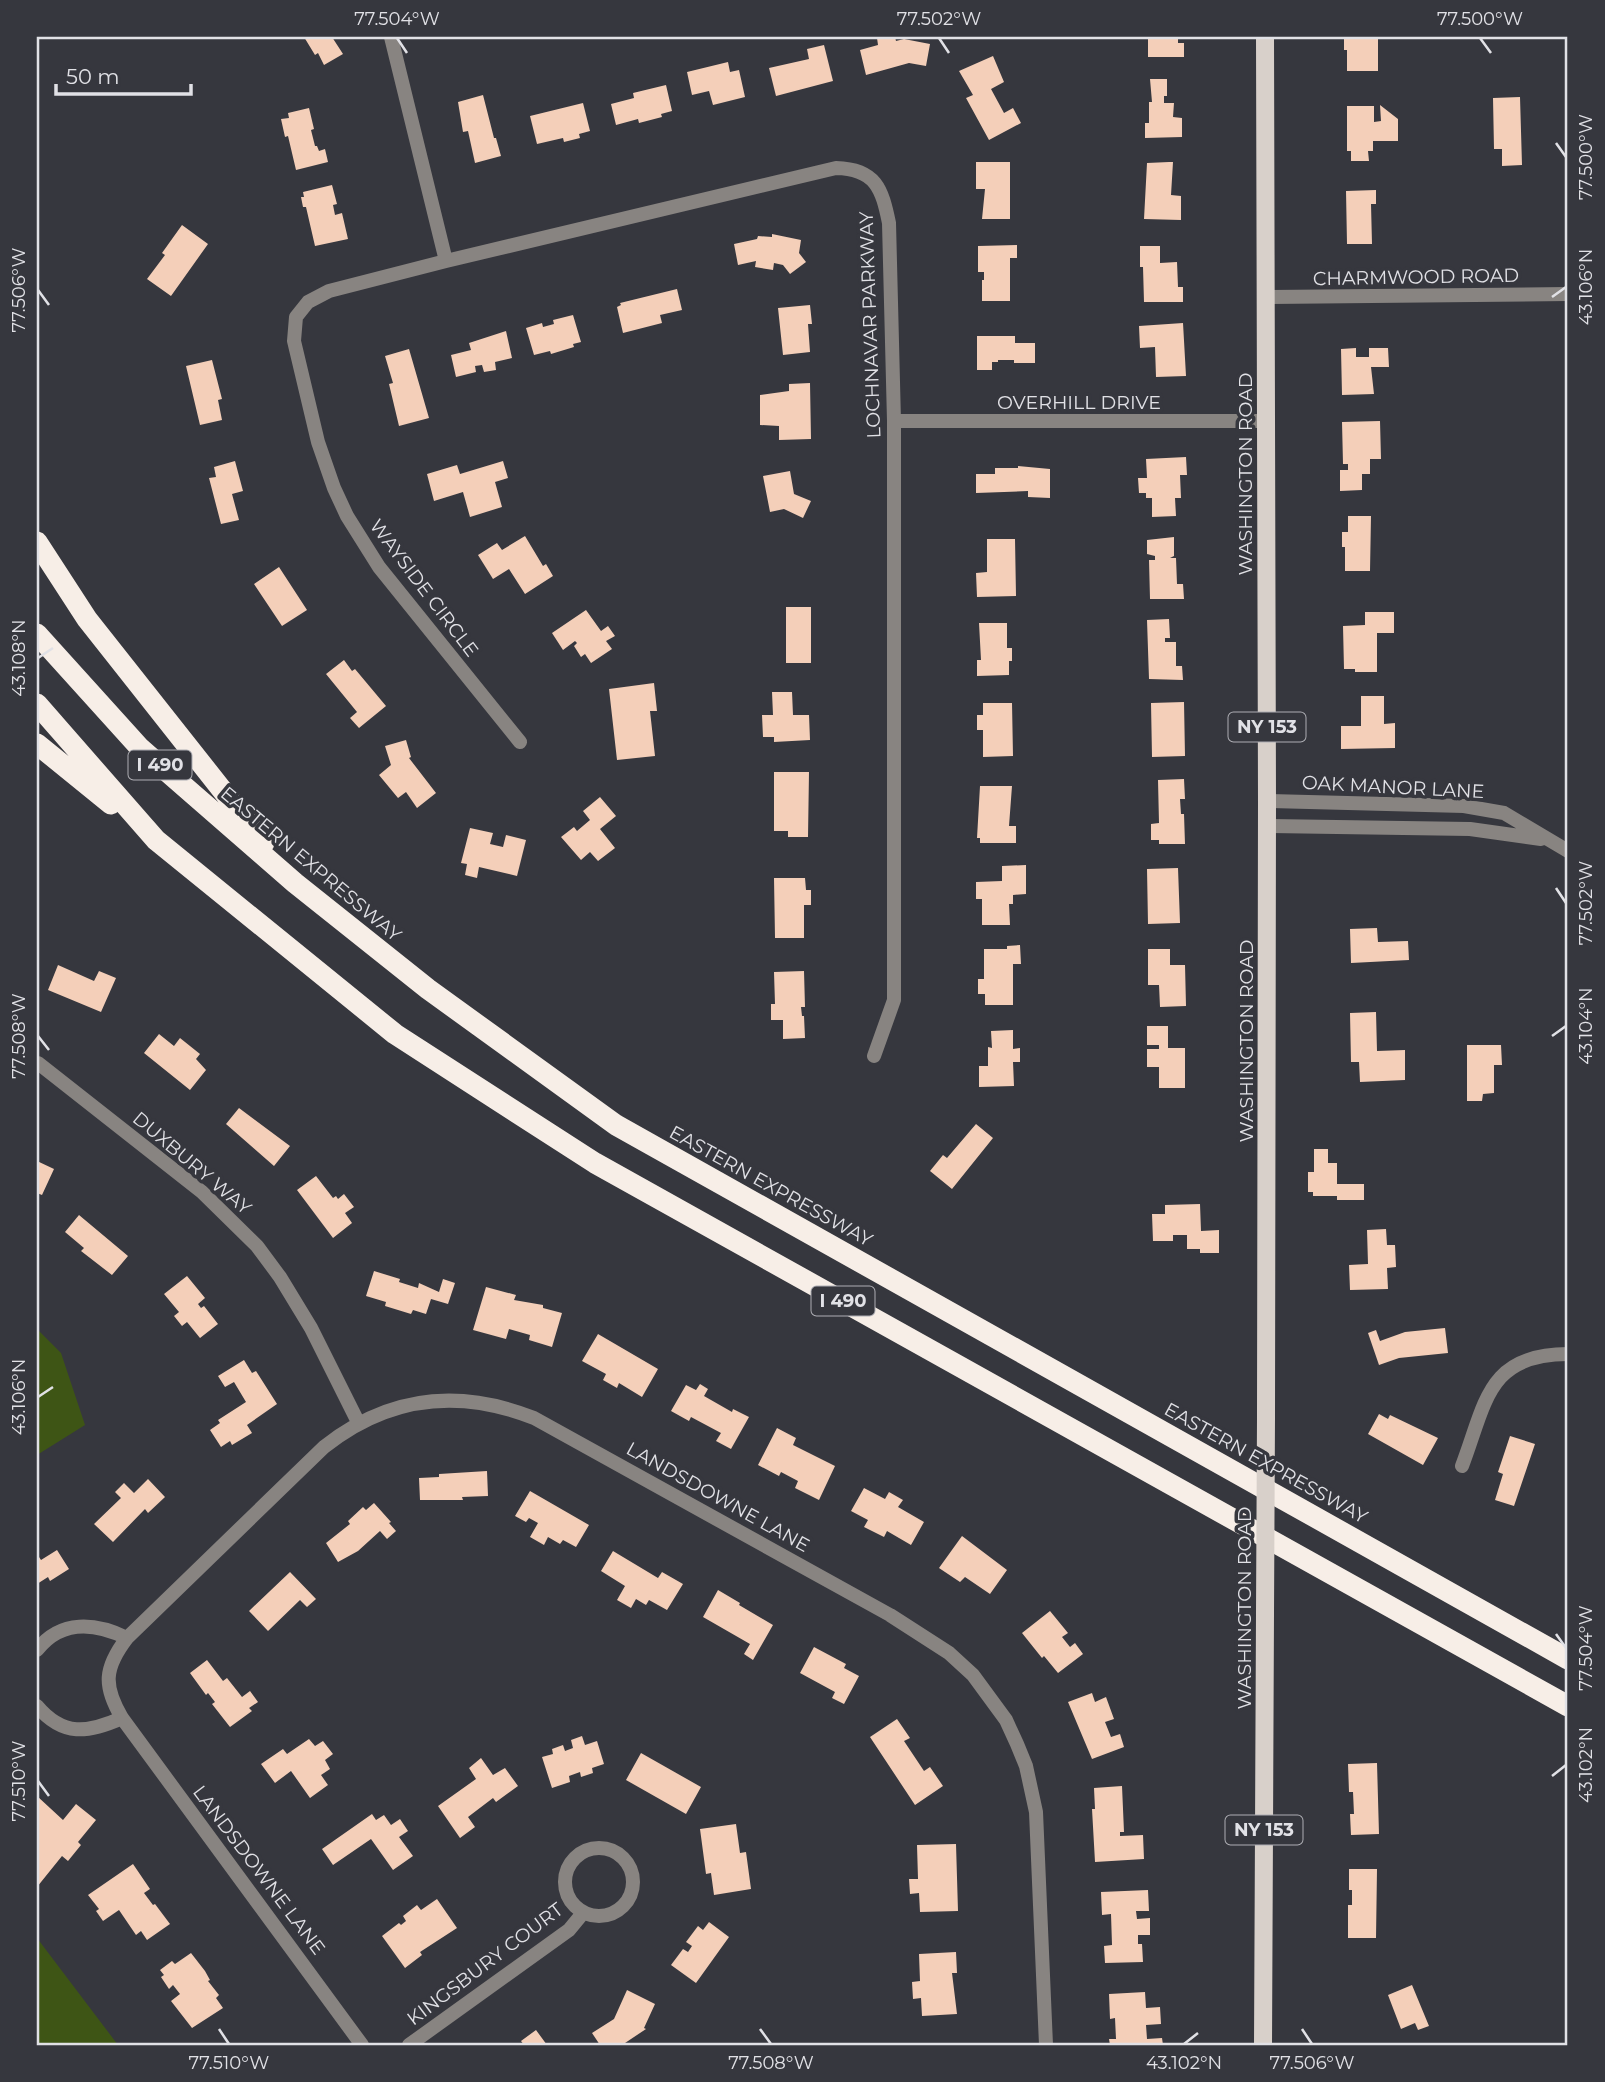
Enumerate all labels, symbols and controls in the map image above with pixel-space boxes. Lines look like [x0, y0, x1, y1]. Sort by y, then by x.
text: 77.504°W [354, 8, 440, 30]
text: 77.502°W [897, 8, 981, 30]
text: 77.500°W [1437, 8, 1523, 30]
scale bar [56, 52, 191, 96]
text: 50 m [66, 64, 120, 89]
text: 77.500°W [1575, 114, 1597, 200]
street label: LOCHNAVAR PARKWAY [855, 210, 885, 439]
text: 77.506°W [8, 248, 30, 332]
text: 43.106°N [1575, 249, 1597, 325]
street label: CHARMWOOD ROAD [1313, 264, 1519, 290]
street label: WASHINGTON ROAD [1234, 373, 1257, 575]
street label: OVERHILL DRIVE [997, 391, 1161, 414]
street label: WAYSIDE CIRCLE [365, 515, 483, 661]
text: 43.108°N [8, 619, 30, 697]
road number: NY 153 [1228, 712, 1306, 742]
road number: I 490 [128, 750, 192, 780]
street label: OAK MANOR LANE [1301, 771, 1485, 803]
street label: EASTERN EXPRESSWAY [216, 782, 407, 947]
text: 77.502°W [1575, 861, 1597, 945]
street label: WASHINGTON ROAD [1235, 940, 1258, 1142]
text: 43.104°N [1575, 987, 1597, 1065]
text: 77.508°W [8, 993, 30, 1079]
street label: DUXBURY WAY [128, 1107, 257, 1220]
street label: EASTERN EXPRESSWAY [665, 1120, 877, 1252]
road number: I 490 [812, 1286, 874, 1316]
text: 43.106°N [8, 1359, 30, 1435]
street label: EASTERN EXPRESSWAY [1160, 1397, 1372, 1529]
street label: LANDSDOWNE LANE [622, 1437, 814, 1557]
street label: WASHINGTON ROAD [1233, 1507, 1256, 1709]
text: 77.504°W [1575, 1605, 1597, 1691]
text: 43.102°N [1575, 1727, 1597, 1803]
text: 77.510°W [8, 1741, 30, 1821]
street label: LANDSDOWNE LANE [188, 1781, 330, 1959]
road number: NY 153 [1226, 1816, 1302, 1844]
street label: KINGSBURY COURT [402, 1898, 568, 2030]
text: 77.510°W [189, 2052, 269, 2074]
text: 77.508°W [728, 2052, 814, 2074]
text: 43.102°N [1146, 2052, 1222, 2074]
text: 77.506°W [1270, 2052, 1354, 2074]

